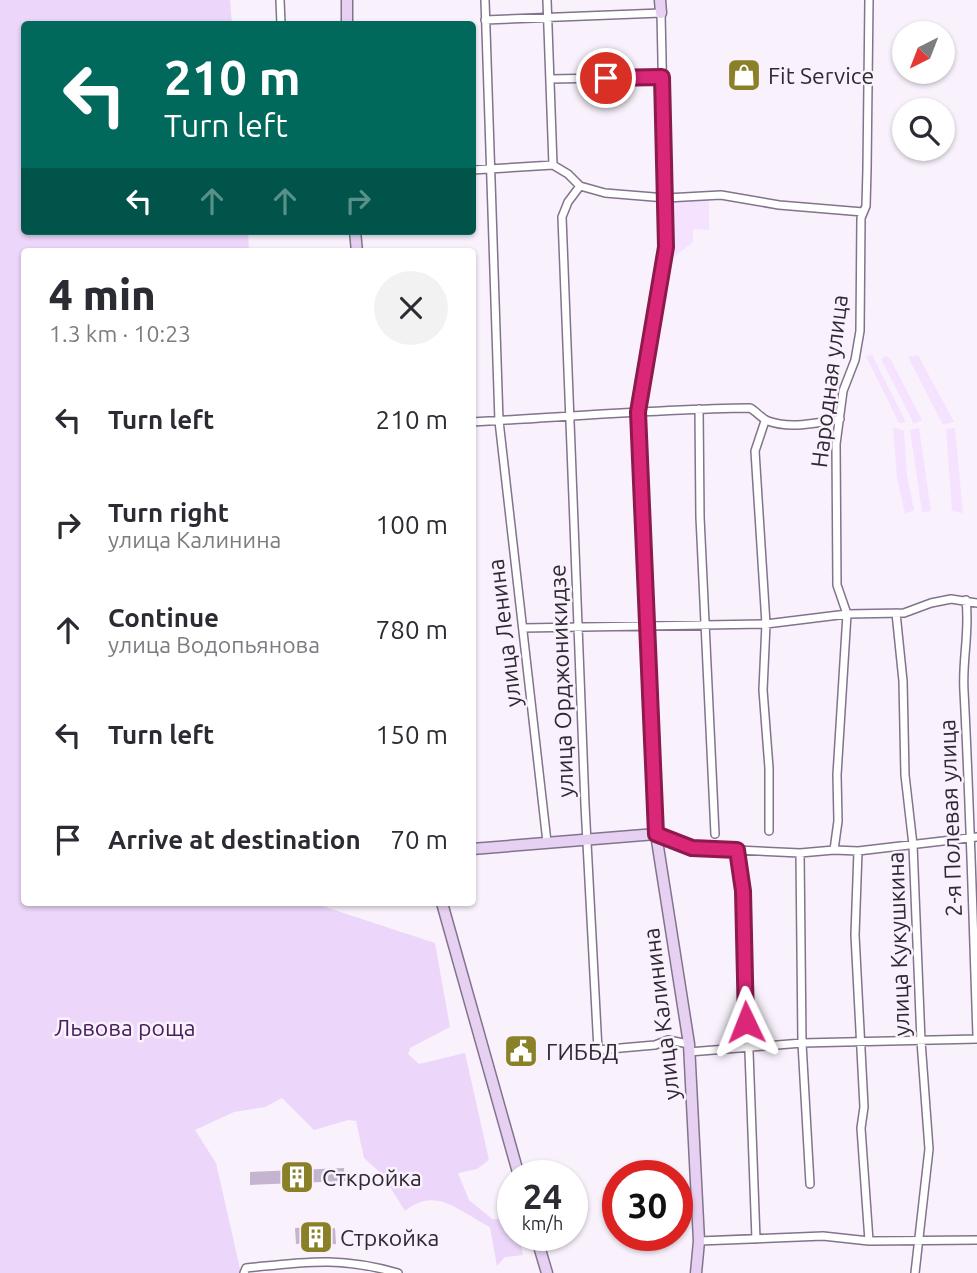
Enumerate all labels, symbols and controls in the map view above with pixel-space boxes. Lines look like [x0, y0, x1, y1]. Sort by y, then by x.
north arrow [892, 21, 956, 84]
map controls [892, 21, 955, 161]
pin [576, 48, 636, 108]
icon: left [49, 49, 140, 140]
text: 210 m [164, 49, 301, 104]
shop icon: Fit Service [725, 56, 763, 94]
icon: arrive [587, 59, 625, 97]
place label: Fit Service [768, 63, 874, 88]
button: search [892, 98, 955, 161]
text: Turn left [164, 107, 288, 143]
icon: left [120, 182, 158, 220]
icon: ahead [193, 182, 231, 220]
icon: ahead [266, 182, 304, 220]
icon: right [339, 182, 377, 220]
text: 4 min [49, 271, 156, 318]
button: close [374, 271, 448, 345]
street label: Народная улица [806, 293, 852, 469]
text: 1.3 km · 10:23 [49, 321, 191, 346]
icon: left [49, 401, 87, 439]
text: Turn left [108, 405, 214, 434]
text: 210 m [376, 405, 448, 434]
text: Turn right [108, 498, 229, 527]
icon: right [49, 506, 87, 544]
text: 100 m [376, 510, 448, 539]
text: улица Калинина [108, 527, 281, 552]
street label: улица Ленина [483, 557, 525, 709]
street label: улица Орджоникидзе [544, 564, 578, 798]
text: Continue [108, 603, 219, 632]
icon: ahead [49, 611, 87, 649]
text: 780 m [376, 615, 448, 644]
text: улица Водопьянова [108, 632, 320, 657]
icon: left [49, 716, 87, 754]
street label: 2-я Полевая улица [934, 719, 966, 917]
text: Turn left [108, 720, 214, 749]
text: 150 m [376, 720, 448, 749]
icon: arrive [49, 821, 87, 859]
text: Arrive at destination [108, 825, 361, 854]
text: 70 m [390, 825, 448, 854]
street label: улица Кукушкина [882, 851, 914, 1037]
street label: улица Калинина [638, 926, 684, 1102]
position arrow [709, 985, 783, 1059]
park label: Львова роща [54, 1015, 196, 1040]
public building icon: ГИББД [502, 1032, 540, 1070]
place label: ГИББД [546, 1039, 618, 1064]
building icon: Сткройка [278, 1158, 316, 1196]
speed limit sign: 30 [602, 1160, 693, 1251]
place label: Сткройка [322, 1165, 422, 1190]
text: 24 [523, 1176, 562, 1216]
text: km/h [522, 1213, 563, 1233]
building icon: Стркойка [297, 1218, 335, 1256]
place label: Стркойка [340, 1225, 439, 1250]

